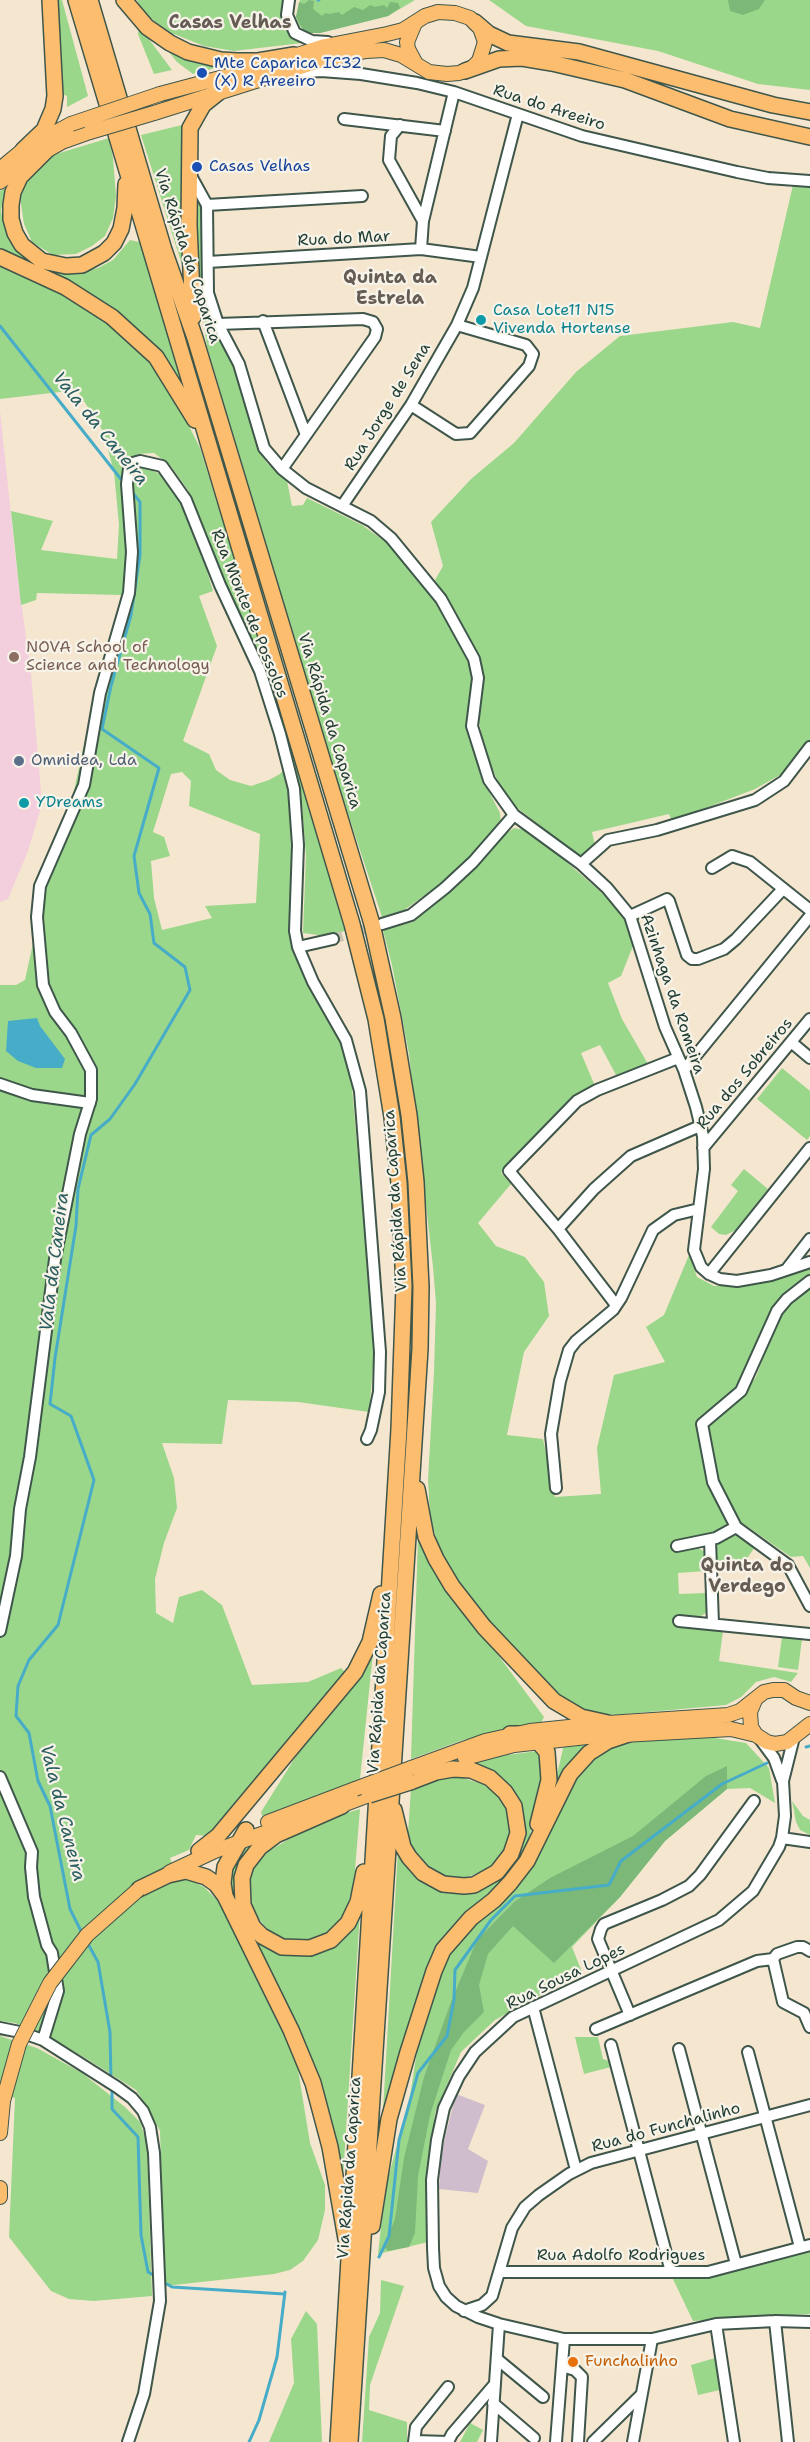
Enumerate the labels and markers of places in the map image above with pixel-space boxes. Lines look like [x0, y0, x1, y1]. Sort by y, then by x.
place label: Mte Caparica IC32 (X) R Areeiro [214, 54, 362, 92]
marker: Mte Caparica IC32 (X) R Areeiro [195, 66, 209, 80]
place label: Casas Velhas [209, 157, 311, 177]
marker: Casas Velhas [190, 160, 204, 174]
place label: Casa Lote11 N15 Vivenda Hortense [493, 301, 631, 339]
marker: Casa Lote11 N15 Vivenda Hortense [474, 313, 488, 327]
place label: NOVA School of Science and Technology [26, 638, 210, 676]
marker: NOVA School of Science and Technology [7, 650, 21, 664]
place label: Omnidea, Lda [31, 751, 137, 771]
marker: Omnidea, Lda [12, 754, 26, 768]
place label: YDreams [36, 793, 103, 813]
marker: YDreams [17, 796, 31, 810]
place label: Funchalinho [585, 2352, 678, 2372]
marker: Funchalinho [566, 2355, 580, 2369]

